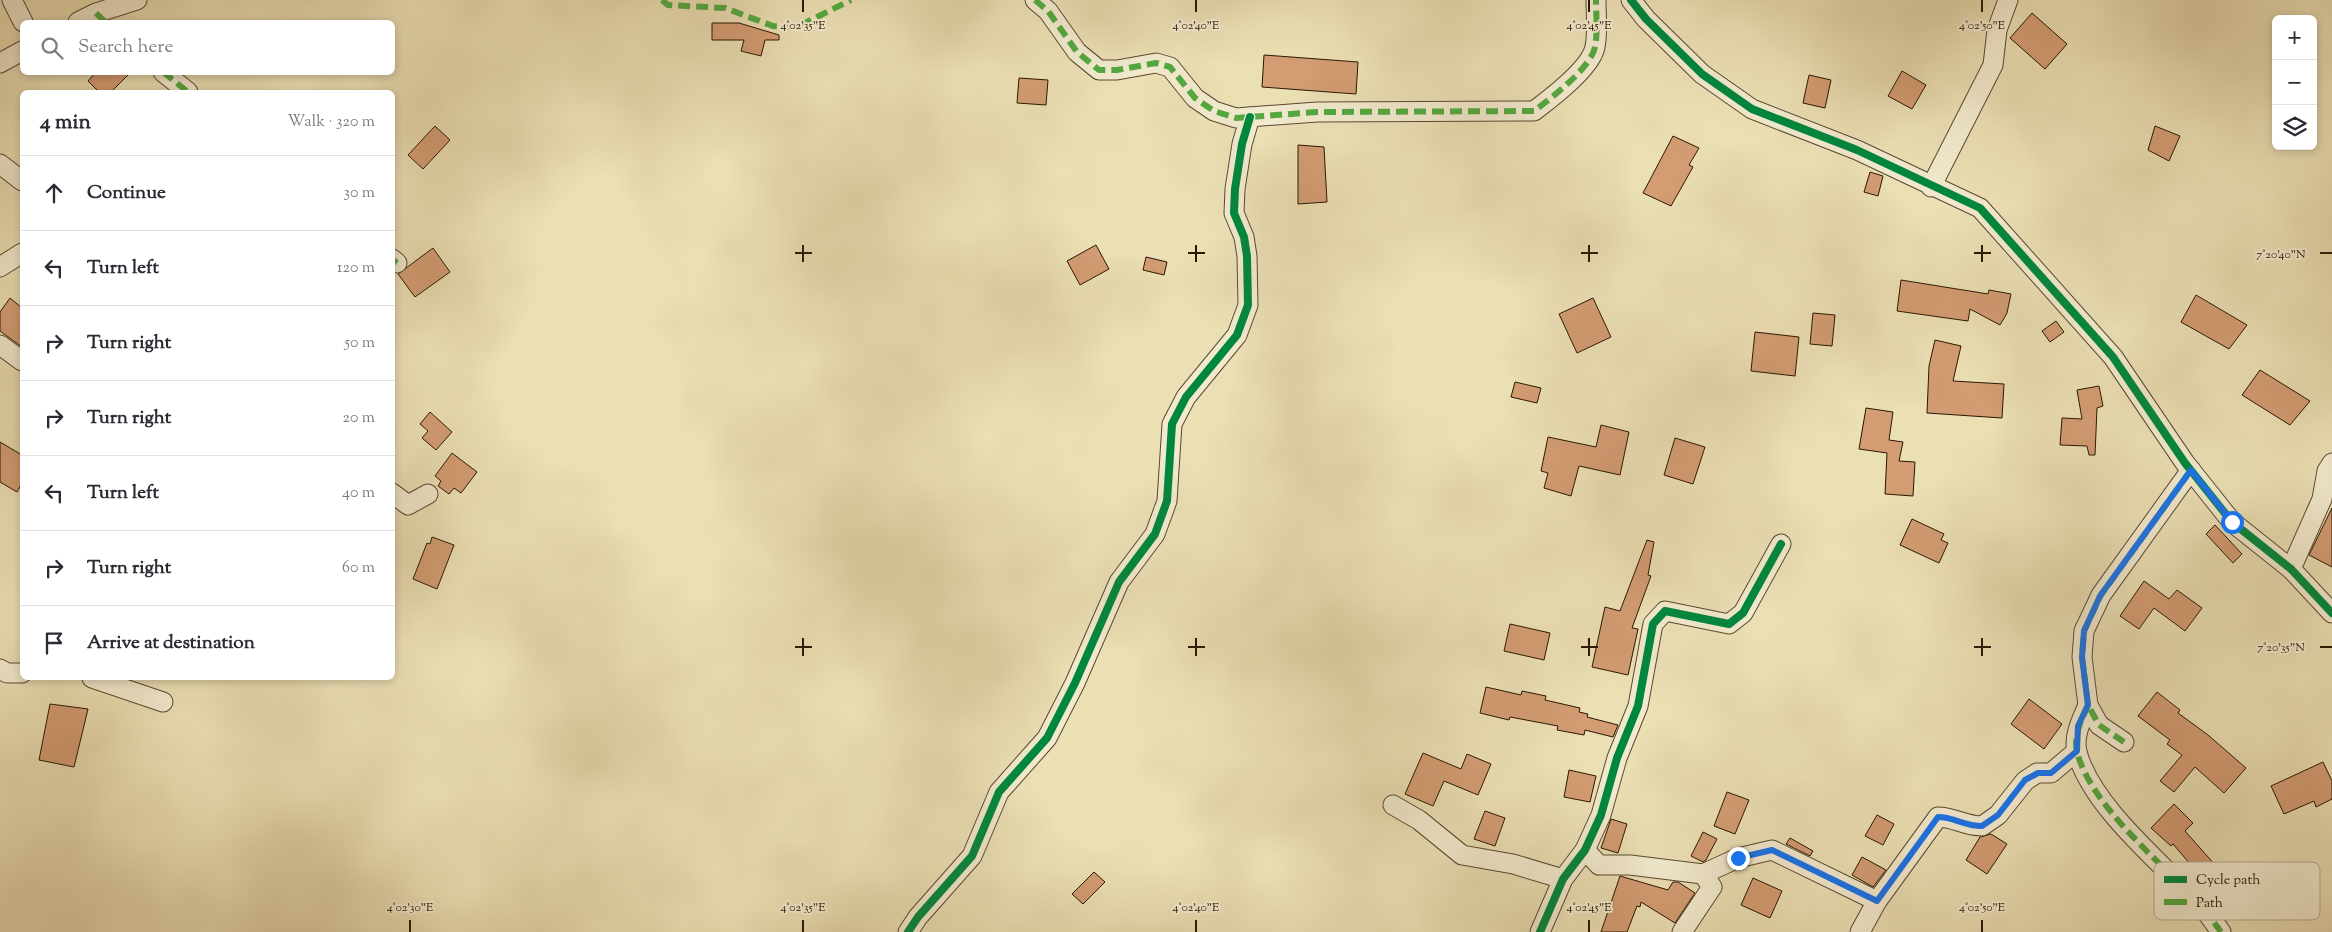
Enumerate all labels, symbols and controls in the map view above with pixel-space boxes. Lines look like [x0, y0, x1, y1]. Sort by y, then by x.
map controls [2272, 15, 2317, 150]
button: + [2272, 15, 2317, 60]
text: 4°02'35"E [781, 17, 826, 35]
text: 4°02'40"E [1173, 17, 1220, 35]
text: 4°02'45"E [1567, 17, 1612, 35]
text: 4°02'50"E [1959, 17, 2006, 35]
search box [20, 20, 395, 75]
icon: search [38, 34, 66, 62]
text: Search here [78, 34, 173, 61]
button: − [2272, 60, 2317, 105]
button: layers [2272, 105, 2317, 150]
text: 4 min [40, 108, 91, 138]
text: Walk · 320 m [288, 111, 375, 134]
icon: ahead [40, 179, 68, 207]
text: Continue [87, 180, 166, 207]
text: 30 m [344, 182, 375, 205]
text: 7°20'40"N [2256, 246, 2306, 264]
icon: left [40, 254, 68, 282]
text: Turn left [87, 255, 159, 282]
text: 120 m [337, 257, 375, 280]
icon: right [40, 329, 68, 357]
text: Turn right [87, 330, 171, 357]
text: 50 m [344, 332, 375, 355]
icon: right [40, 404, 68, 432]
text: Turn right [87, 405, 171, 432]
text: 20 m [342, 407, 375, 430]
icon: left [40, 479, 68, 507]
text: Turn left [87, 480, 159, 507]
text: 40 m [342, 482, 375, 505]
route start [2221, 511, 2244, 534]
icon: right [40, 554, 68, 582]
text: Turn right [87, 555, 171, 582]
text: 60 m [342, 557, 375, 580]
icon: arrive [40, 629, 68, 657]
text: Arrive at destination [87, 630, 255, 657]
text: 7°20'35"N [2257, 639, 2305, 657]
route end [1727, 847, 1750, 870]
legend [2154, 862, 2320, 920]
text: Cycle path [2196, 871, 2260, 891]
text: Path [2196, 894, 2223, 914]
text: 4°02'30"E [387, 899, 434, 917]
text: 4°02'35"E [781, 899, 826, 917]
text: 4°02'40"E [1173, 899, 1220, 917]
text: 4°02'45"E [1567, 899, 1612, 917]
text: 4°02'50"E [1959, 899, 2006, 917]

